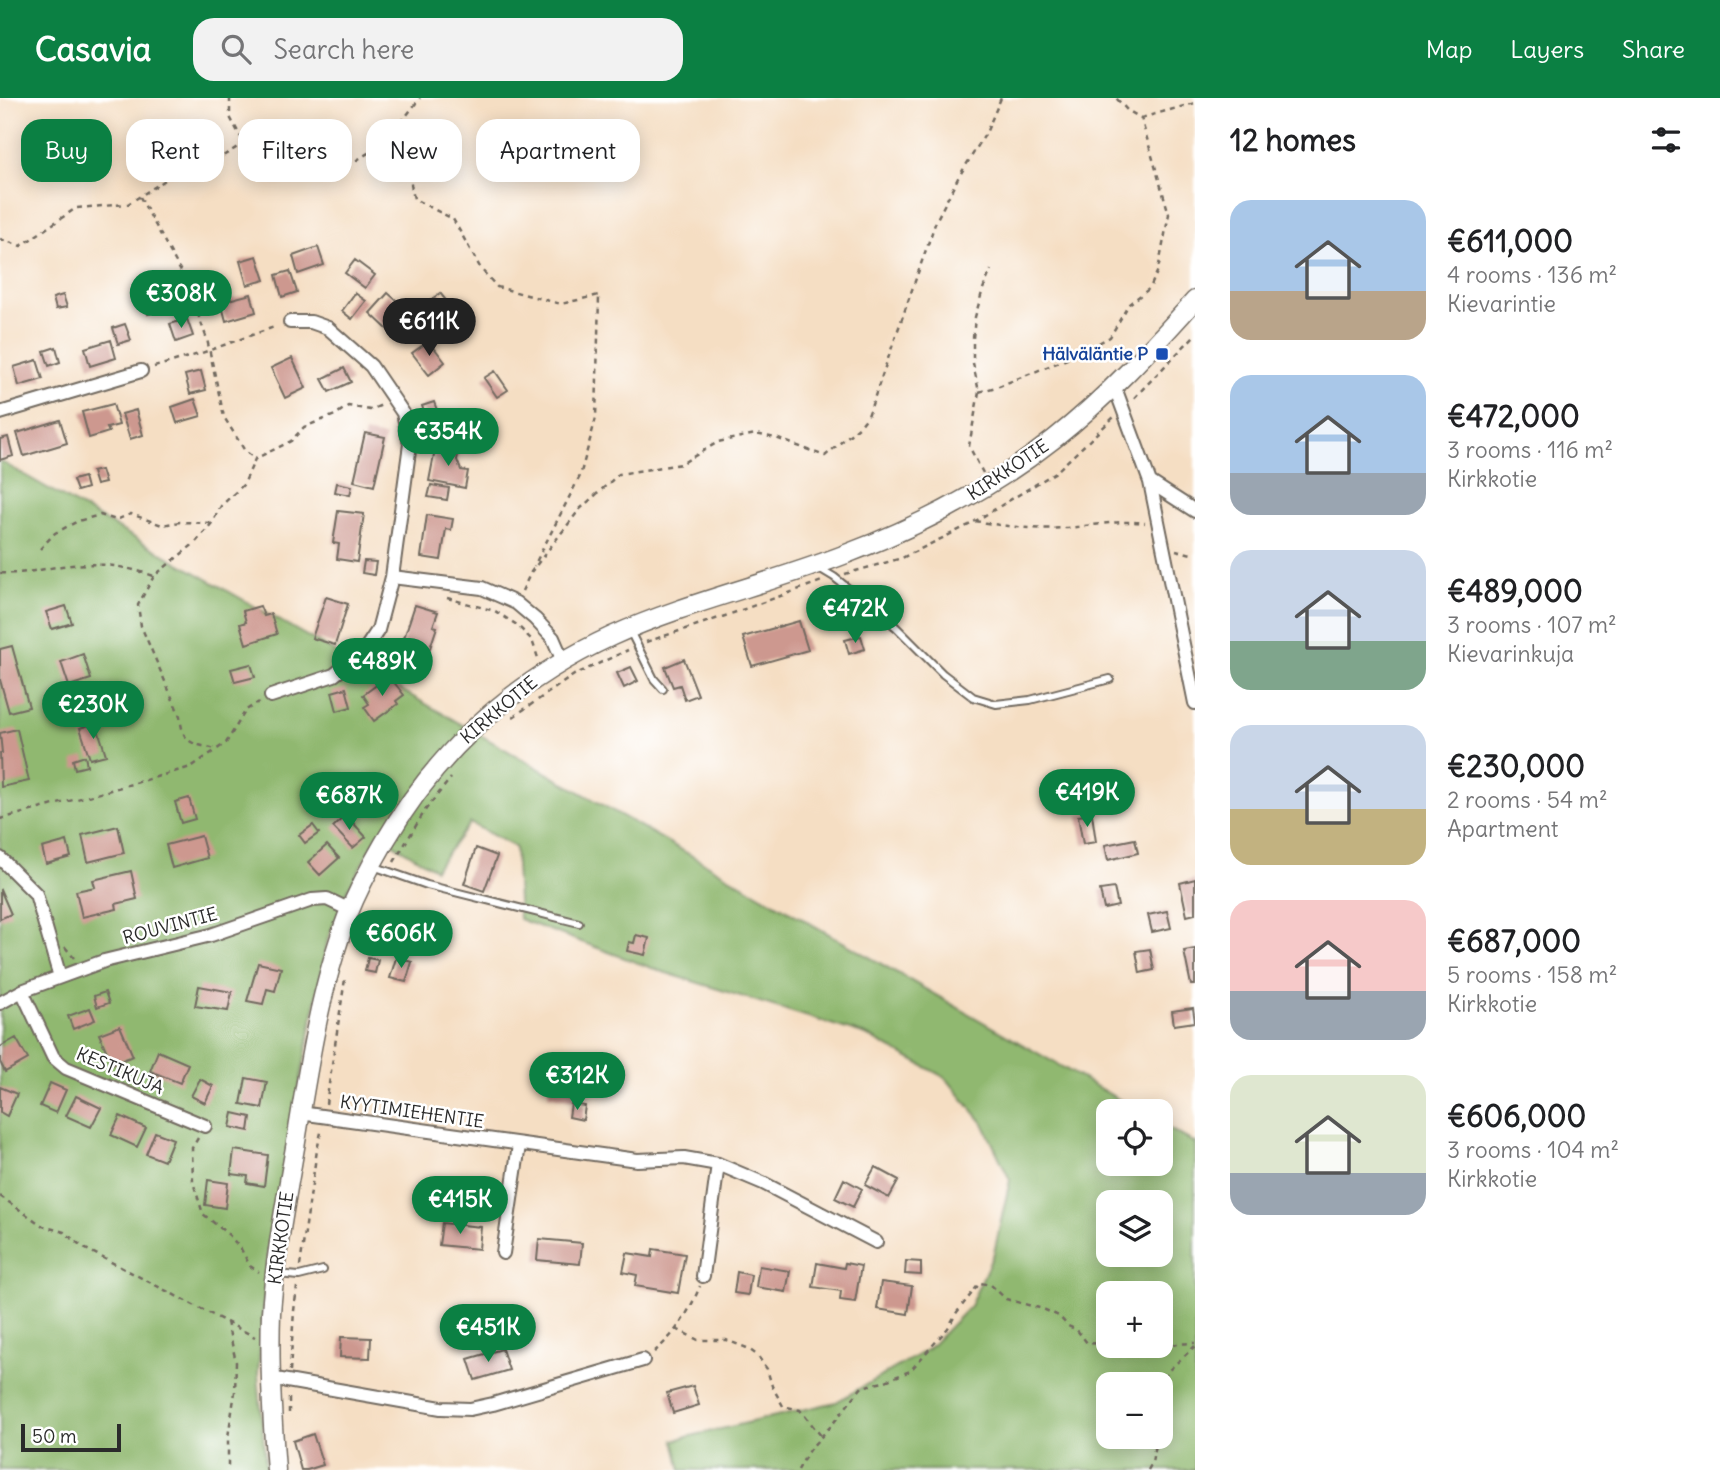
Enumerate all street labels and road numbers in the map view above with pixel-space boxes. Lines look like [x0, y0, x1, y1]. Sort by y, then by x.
street label: KIRKKOTIE [963, 434, 1053, 505]
street label: KIRKKOTIE [455, 671, 542, 748]
street label: ROUVINTIE [120, 902, 220, 949]
street label: KESTIKUJA [73, 1042, 167, 1099]
street label: KYYTIMIEHENTIE [339, 1090, 485, 1133]
street label: KIRKKOTIE [263, 1190, 298, 1286]

